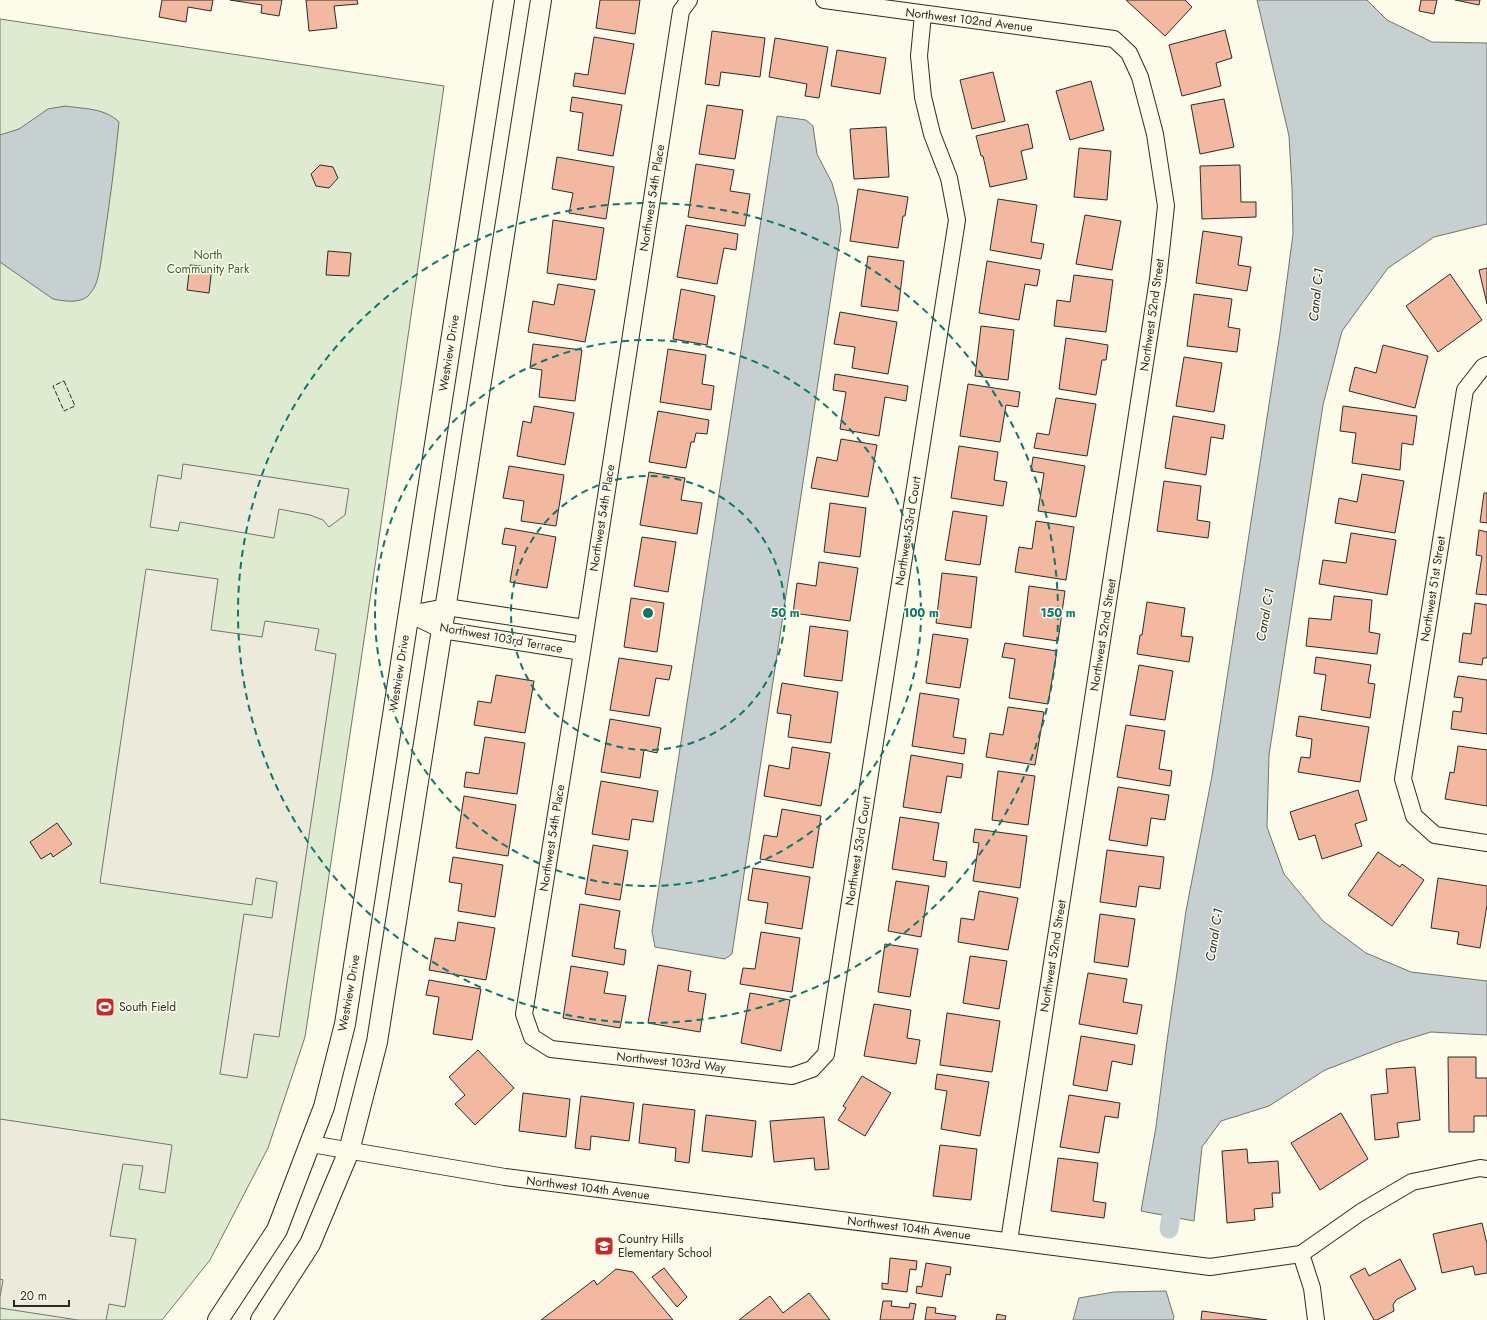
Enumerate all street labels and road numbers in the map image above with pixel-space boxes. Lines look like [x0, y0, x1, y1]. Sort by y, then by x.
street label: Northwest 102nd Avenue [904, 3, 1034, 37]
street label: Northwest 54th Place [635, 143, 669, 253]
street label: Northwest 52nd Street [1135, 257, 1169, 372]
street label: Westview Drive [434, 313, 464, 393]
street label: Northwest 54th Place [585, 463, 619, 573]
street label: Northwest 53rd Court [890, 475, 926, 587]
street label: Northwest 51st Street [1416, 535, 1450, 643]
street label: Northwest 52nd Street [1085, 577, 1121, 692]
street label: Northwest 103rd Terrace [438, 618, 564, 658]
street label: Westview Drive [384, 633, 414, 713]
street label: Northwest 54th Place [535, 783, 569, 893]
street label: Northwest 53rd Court [840, 795, 876, 907]
street label: Northwest 52nd Street [1035, 898, 1071, 1013]
street label: Westview Drive [333, 953, 365, 1033]
street label: Northwest 103rd Way [615, 1047, 727, 1077]
street label: Northwest 104th Avenue [525, 1171, 651, 1205]
street label: Northwest 104th Avenue [846, 1211, 972, 1245]

